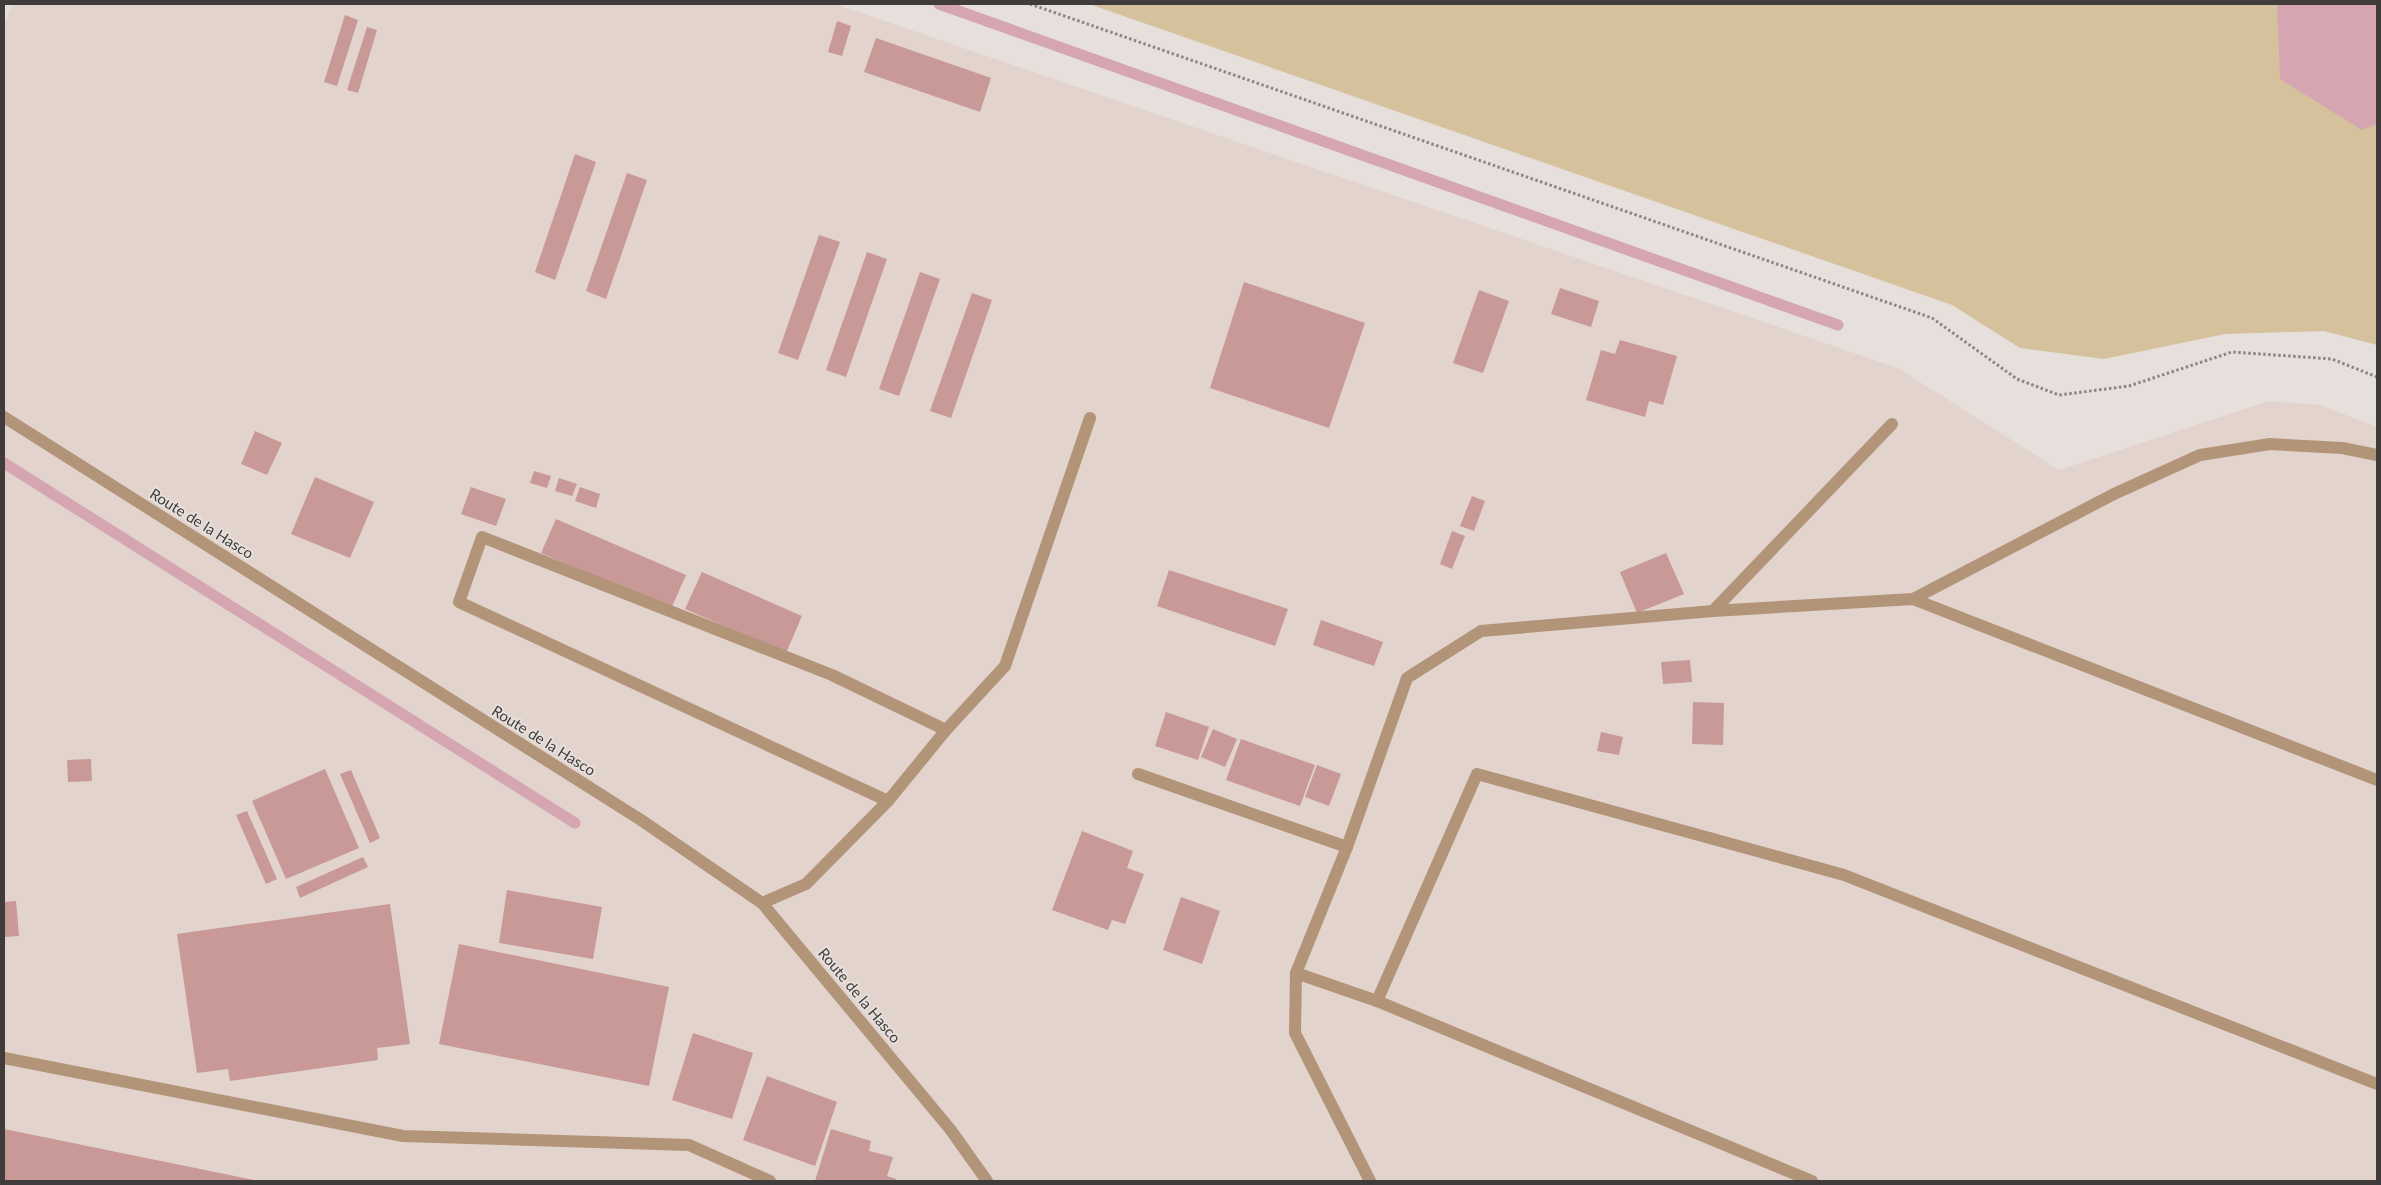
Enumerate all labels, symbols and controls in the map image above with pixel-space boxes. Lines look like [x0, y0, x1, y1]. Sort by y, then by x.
street label: Route de la Hasco [147, 484, 257, 562]
street label: Route de la Hasco [489, 701, 599, 779]
street label: Route de la Hasco [815, 944, 905, 1046]

